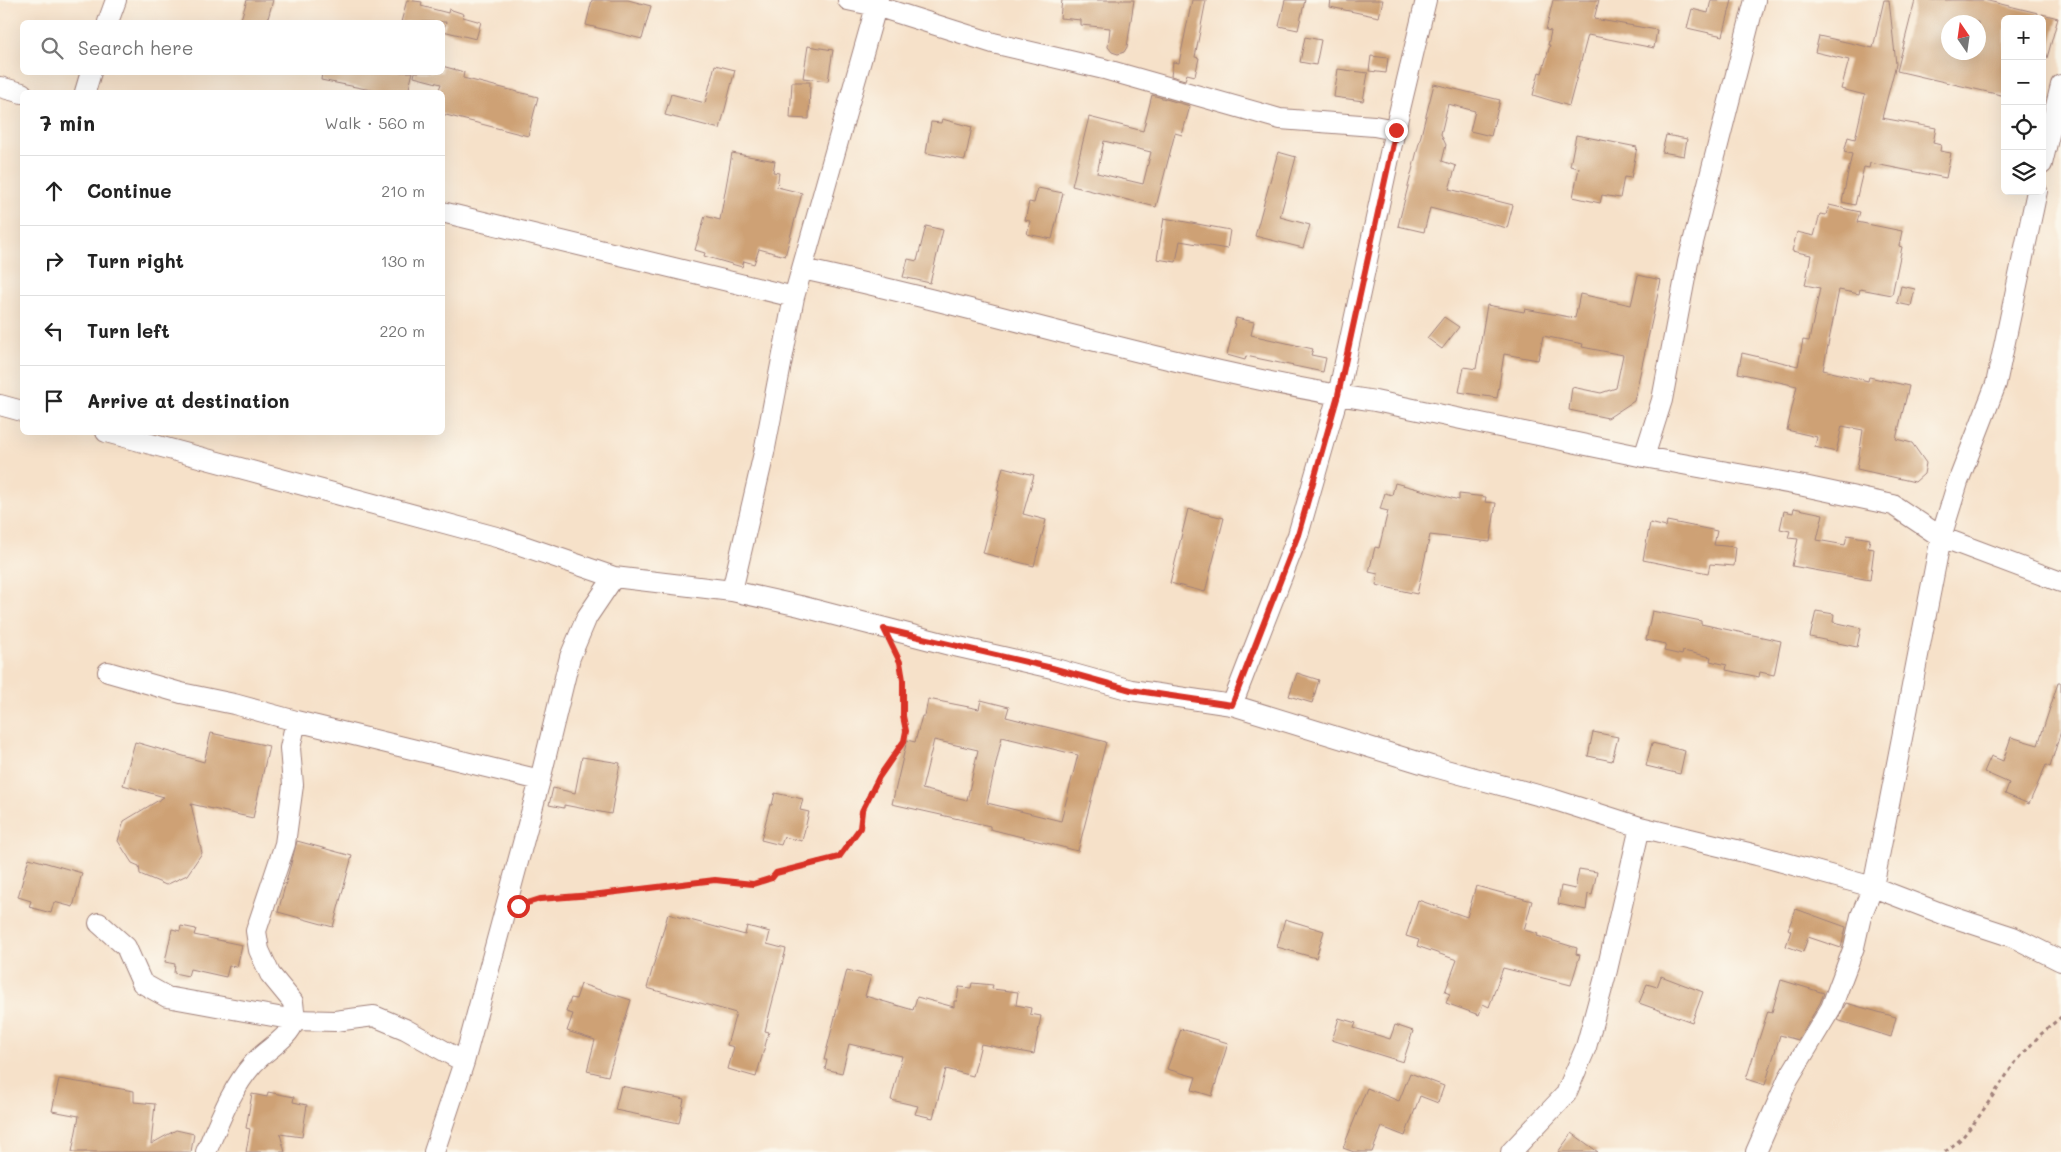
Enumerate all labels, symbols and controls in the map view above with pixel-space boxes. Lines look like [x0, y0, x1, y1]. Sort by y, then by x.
north arrow [1941, 15, 1986, 60]
map controls [2001, 15, 2046, 195]
button: + [2001, 15, 2046, 60]
search box [20, 20, 445, 75]
icon: search [38, 34, 66, 62]
text: Search here [78, 35, 194, 60]
button: − [2001, 60, 2046, 105]
button: locate [2001, 105, 2046, 150]
text: 7 min [40, 109, 95, 136]
text: Walk · 560 m [325, 112, 425, 133]
route end [1385, 119, 1408, 142]
button: layers [2001, 150, 2046, 195]
icon: ahead [40, 177, 68, 205]
text: Continue [87, 178, 172, 203]
text: 210 m [381, 180, 425, 201]
icon: right [40, 247, 68, 275]
text: Turn right [87, 248, 184, 273]
text: 130 m [381, 250, 425, 271]
icon: left [40, 317, 68, 345]
text: Turn left [87, 318, 170, 343]
text: 220 m [379, 320, 425, 341]
icon: arrive [40, 387, 68, 415]
text: Arrive at destination [87, 388, 290, 413]
route start [507, 895, 530, 918]

